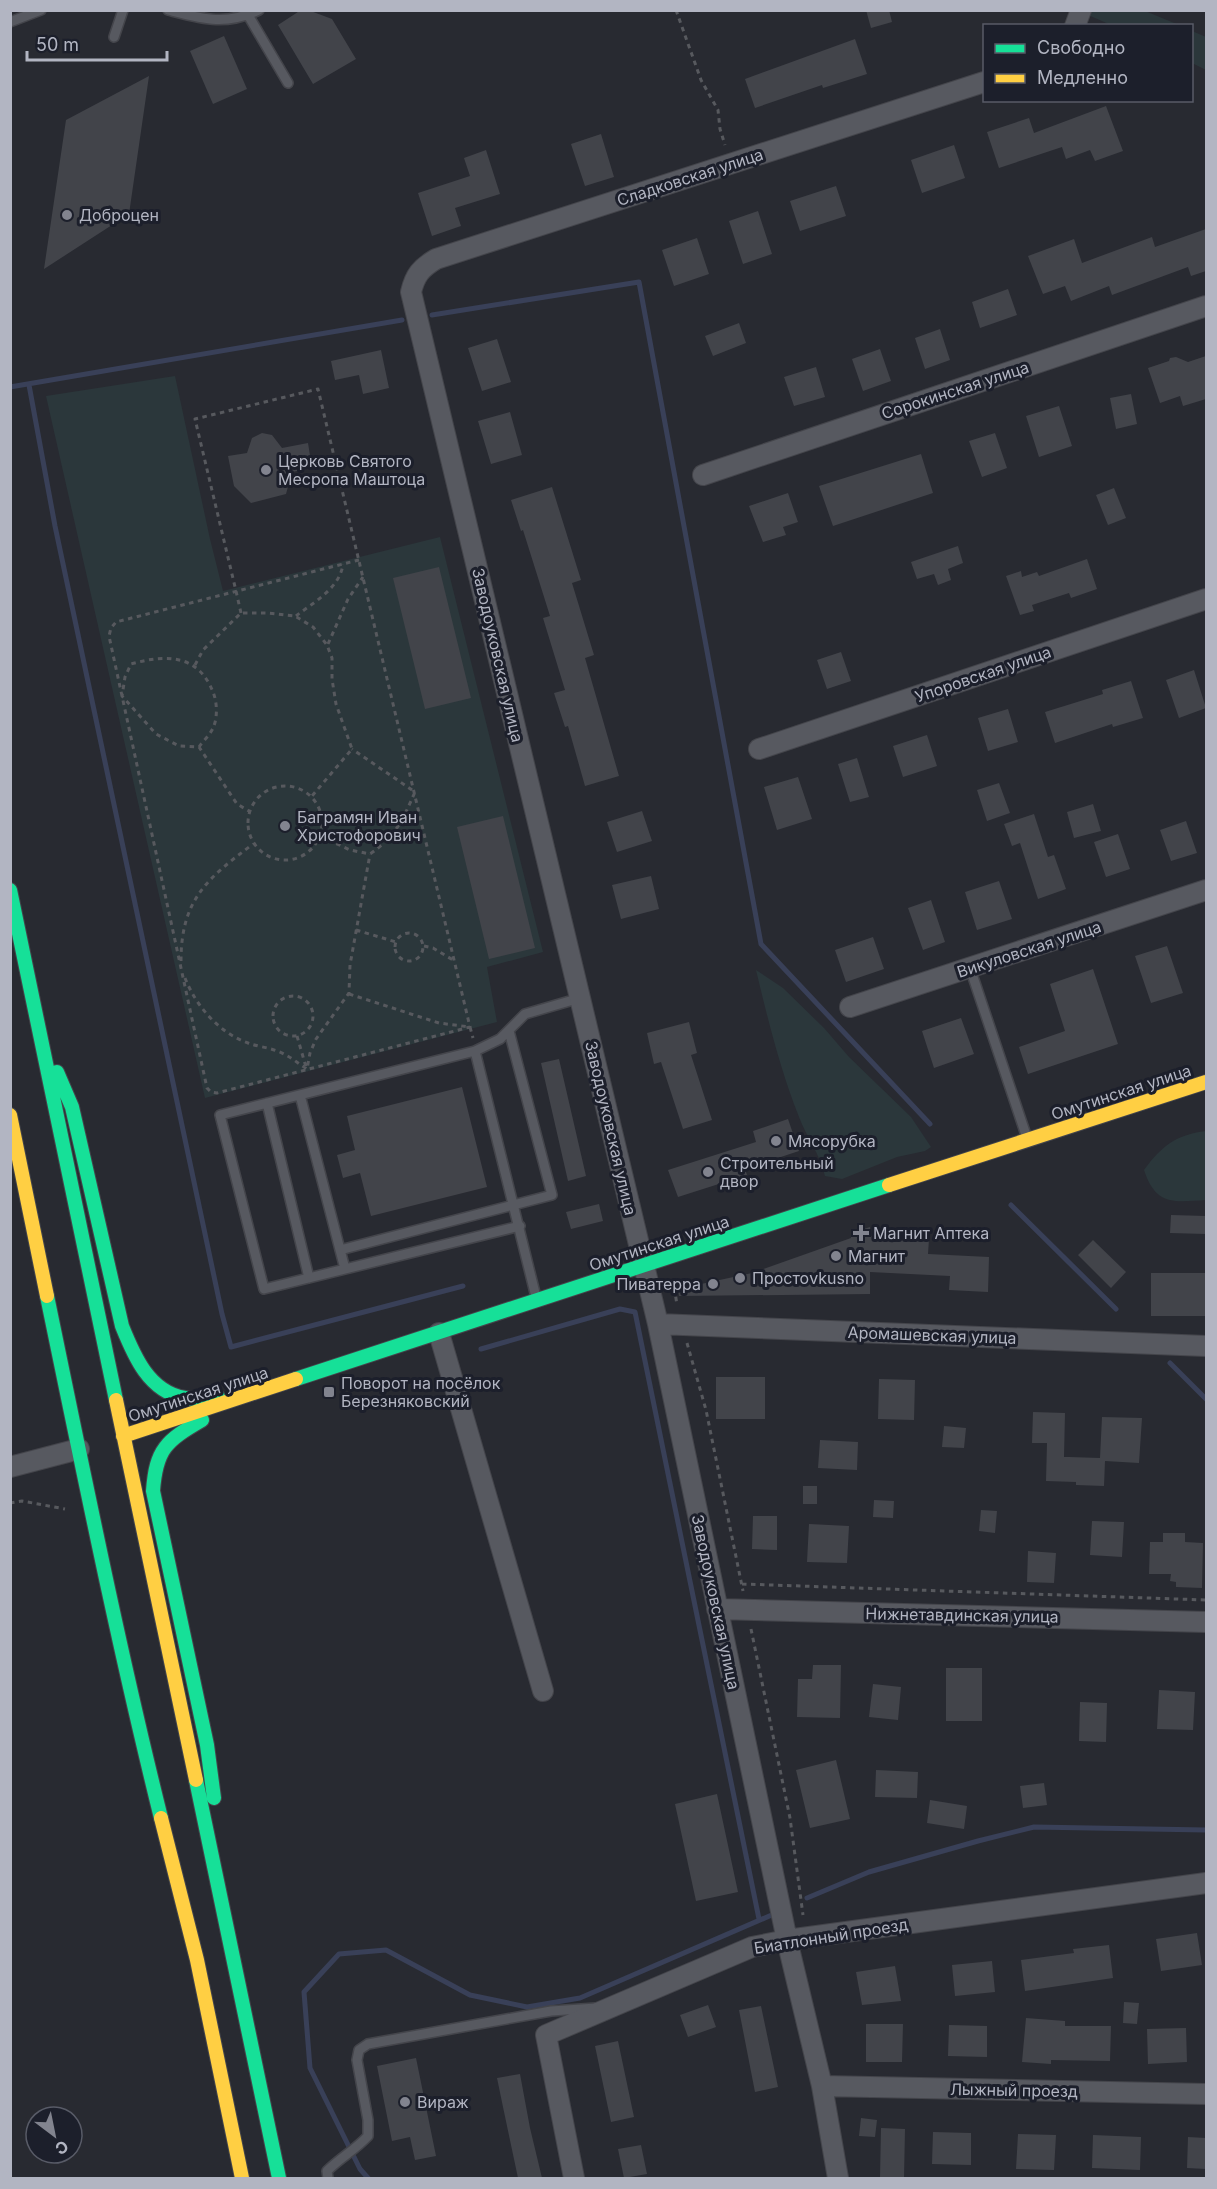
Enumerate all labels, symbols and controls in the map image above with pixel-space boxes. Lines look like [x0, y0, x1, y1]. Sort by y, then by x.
scale bar [27, 24, 166, 62]
legend [983, 24, 1193, 102]
text: 50 m [36, 34, 79, 55]
text: Свободно [1037, 37, 1125, 58]
text: Медленно [1037, 67, 1128, 88]
street label: Сладковская улица [614, 144, 766, 210]
place label: Доброцен [79, 205, 159, 225]
marker: Доброцен [60, 208, 74, 222]
street label: Сорокинская улица [879, 357, 1031, 423]
place label: Церковь Святого Месропа Маштоца [278, 451, 425, 489]
marker: Церковь Святого Месропа Маштоца [259, 463, 273, 477]
street label: Заводоуковская улица [468, 566, 528, 744]
street label: Упоровская улица [912, 641, 1054, 707]
place label: Баграмян Иван Христофорович [297, 807, 421, 845]
marker: Баграмян Иван Христофорович [278, 819, 292, 833]
street label: Викуловская улица [954, 916, 1104, 982]
street label: Заводоуковская улица [581, 1039, 641, 1217]
street label: Омутинская улица [1048, 1060, 1194, 1124]
place label: Мясорубка [788, 1131, 876, 1151]
marker: Мясорубка [769, 1134, 783, 1148]
place label: Строительный двор [720, 1153, 834, 1191]
marker: Строительный двор [701, 1165, 715, 1179]
street label: Омутинская улица [586, 1211, 732, 1275]
place label: Магнит Аптека [873, 1223, 989, 1243]
marker: Магнит Аптека [854, 1226, 868, 1240]
place label: Магнит [848, 1246, 906, 1266]
marker: Магнит [829, 1249, 843, 1263]
place label: Простоvkusno [752, 1268, 864, 1288]
marker: Простоvkusno [733, 1271, 747, 1285]
place label: Пиватерра [616, 1274, 701, 1294]
marker: Пиватерра [706, 1277, 720, 1291]
street label: Аромашевская улица [847, 1322, 1017, 1348]
street label: Омутинская улица [125, 1362, 271, 1426]
place label: Поворот на посёлок Березняковский [341, 1373, 501, 1411]
marker: Поворот на посёлок Березняковский [322, 1385, 336, 1399]
street label: Заводоуковская улица [688, 1513, 744, 1691]
street label: Нижнетавдинская улица [865, 1603, 1059, 1627]
street label: Биатлонный проезд [753, 1914, 909, 1958]
street label: Лыжный проезд [950, 2079, 1078, 2101]
place label: Вираж [417, 2092, 469, 2112]
marker: Вираж [398, 2095, 412, 2109]
north arrow [24, 2105, 84, 2165]
text: С [51, 2136, 72, 2159]

